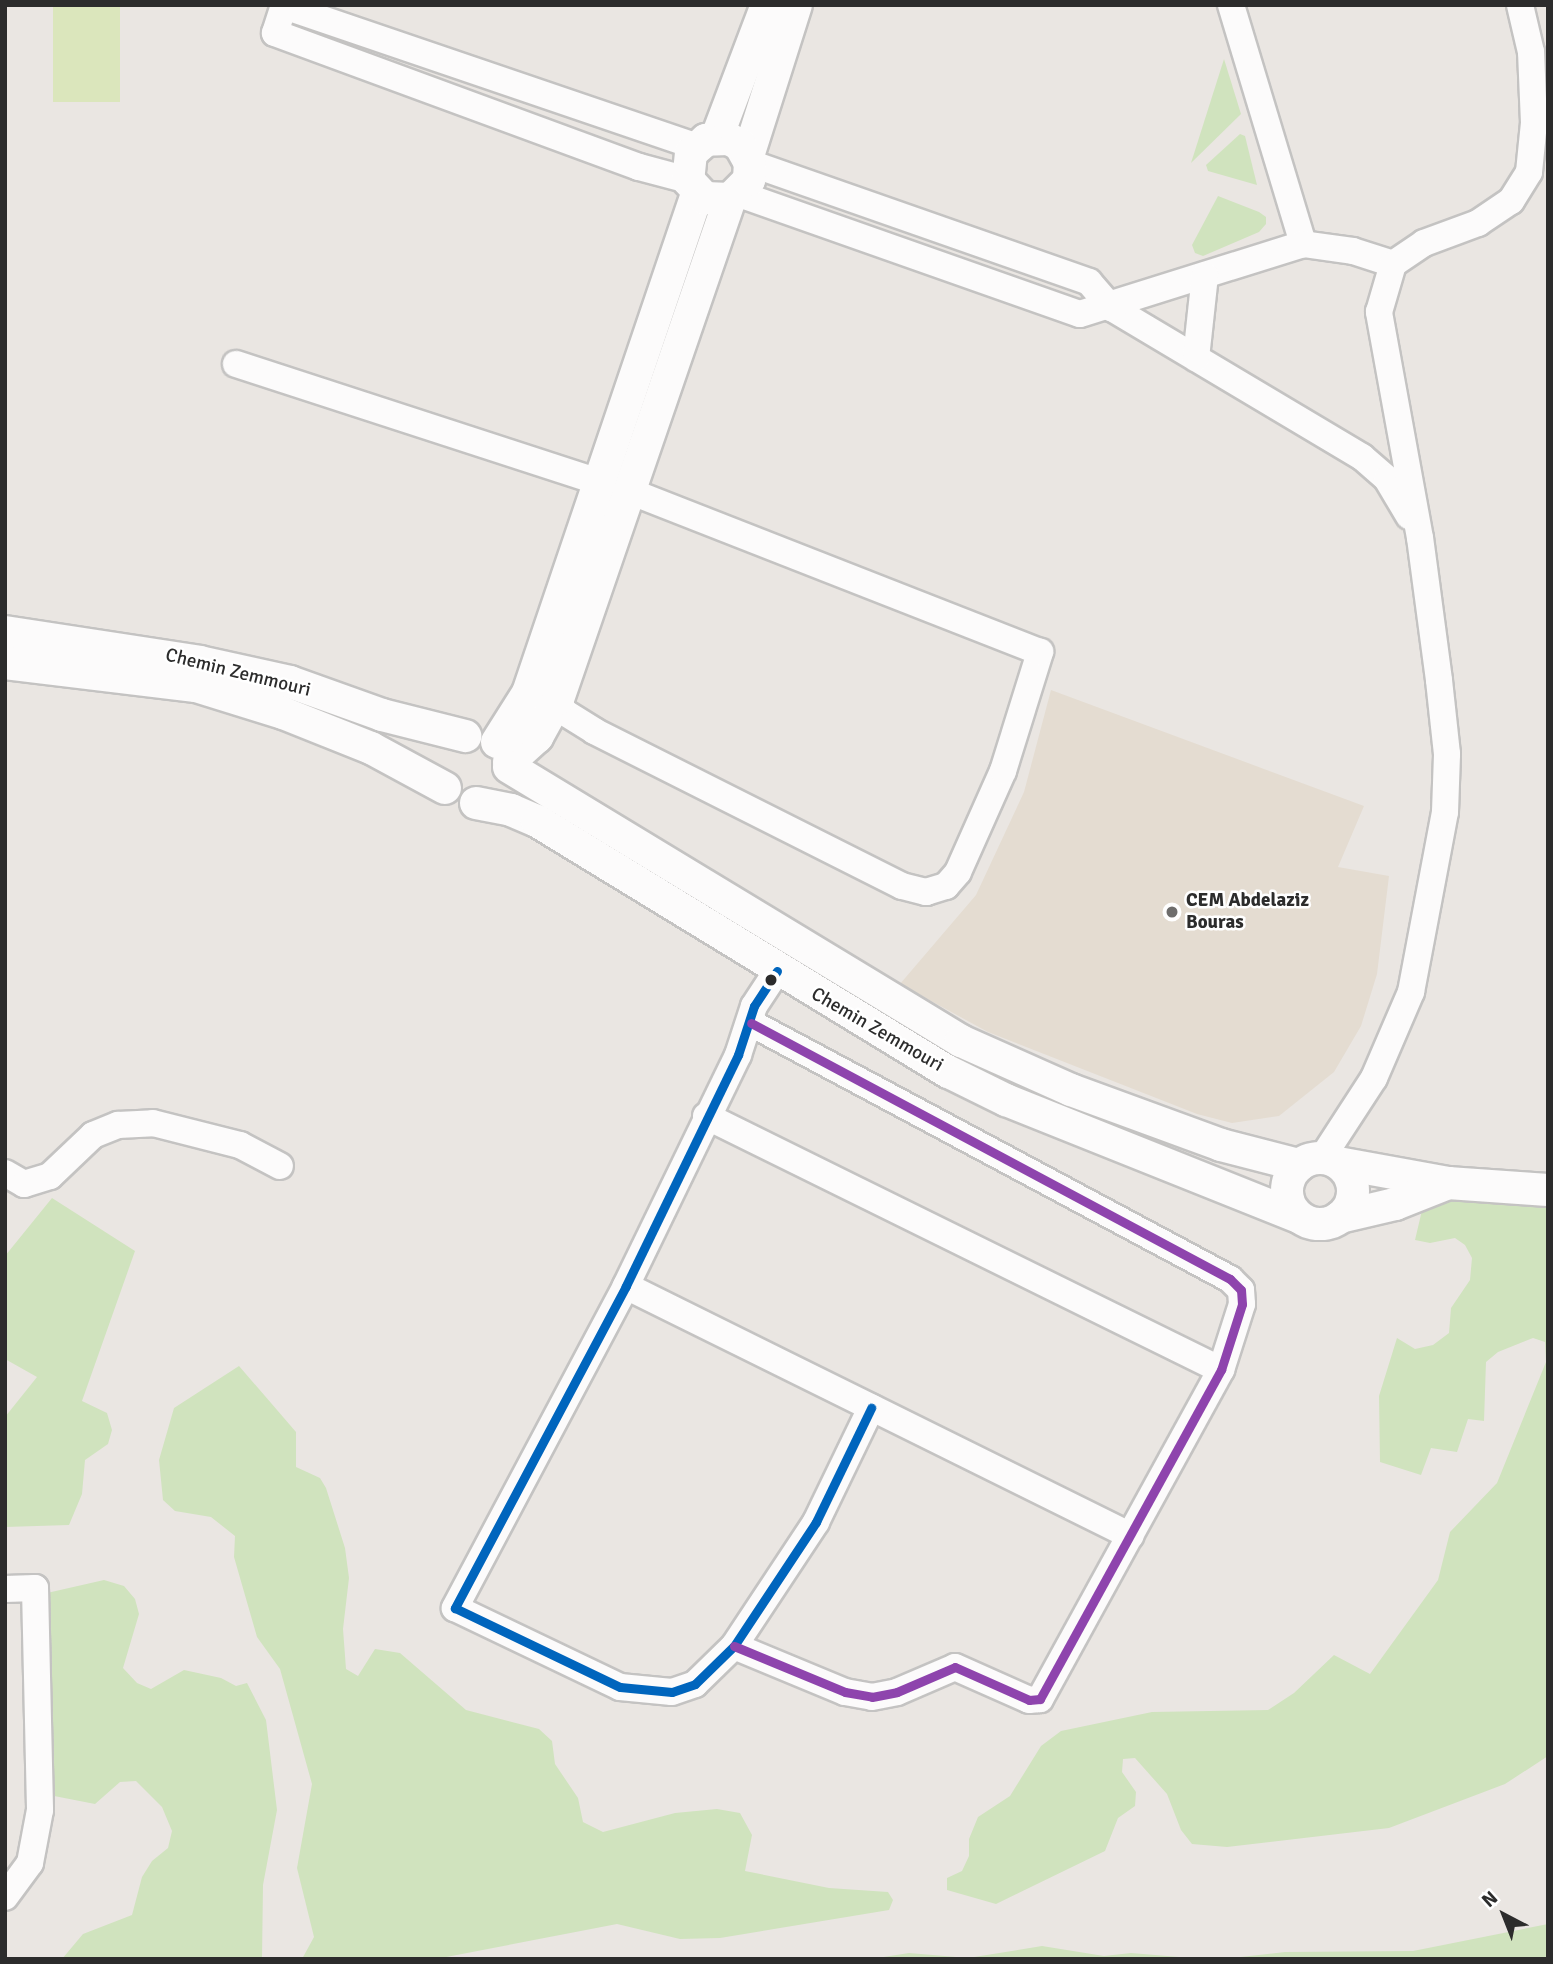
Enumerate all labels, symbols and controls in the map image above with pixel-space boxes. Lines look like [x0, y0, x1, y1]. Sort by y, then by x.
street label: Chemin Zemmouri [163, 644, 313, 702]
place label: CEM Abdelaziz Bouras [1186, 890, 1309, 934]
marker: CEM Abdelaziz Bouras [1164, 904, 1180, 920]
unlabelled marker [764, 973, 778, 987]
street label: Chemin Zemmouri [807, 983, 947, 1077]
north arrow [1469, 1880, 1539, 1950]
text: N [1477, 1886, 1503, 1913]

